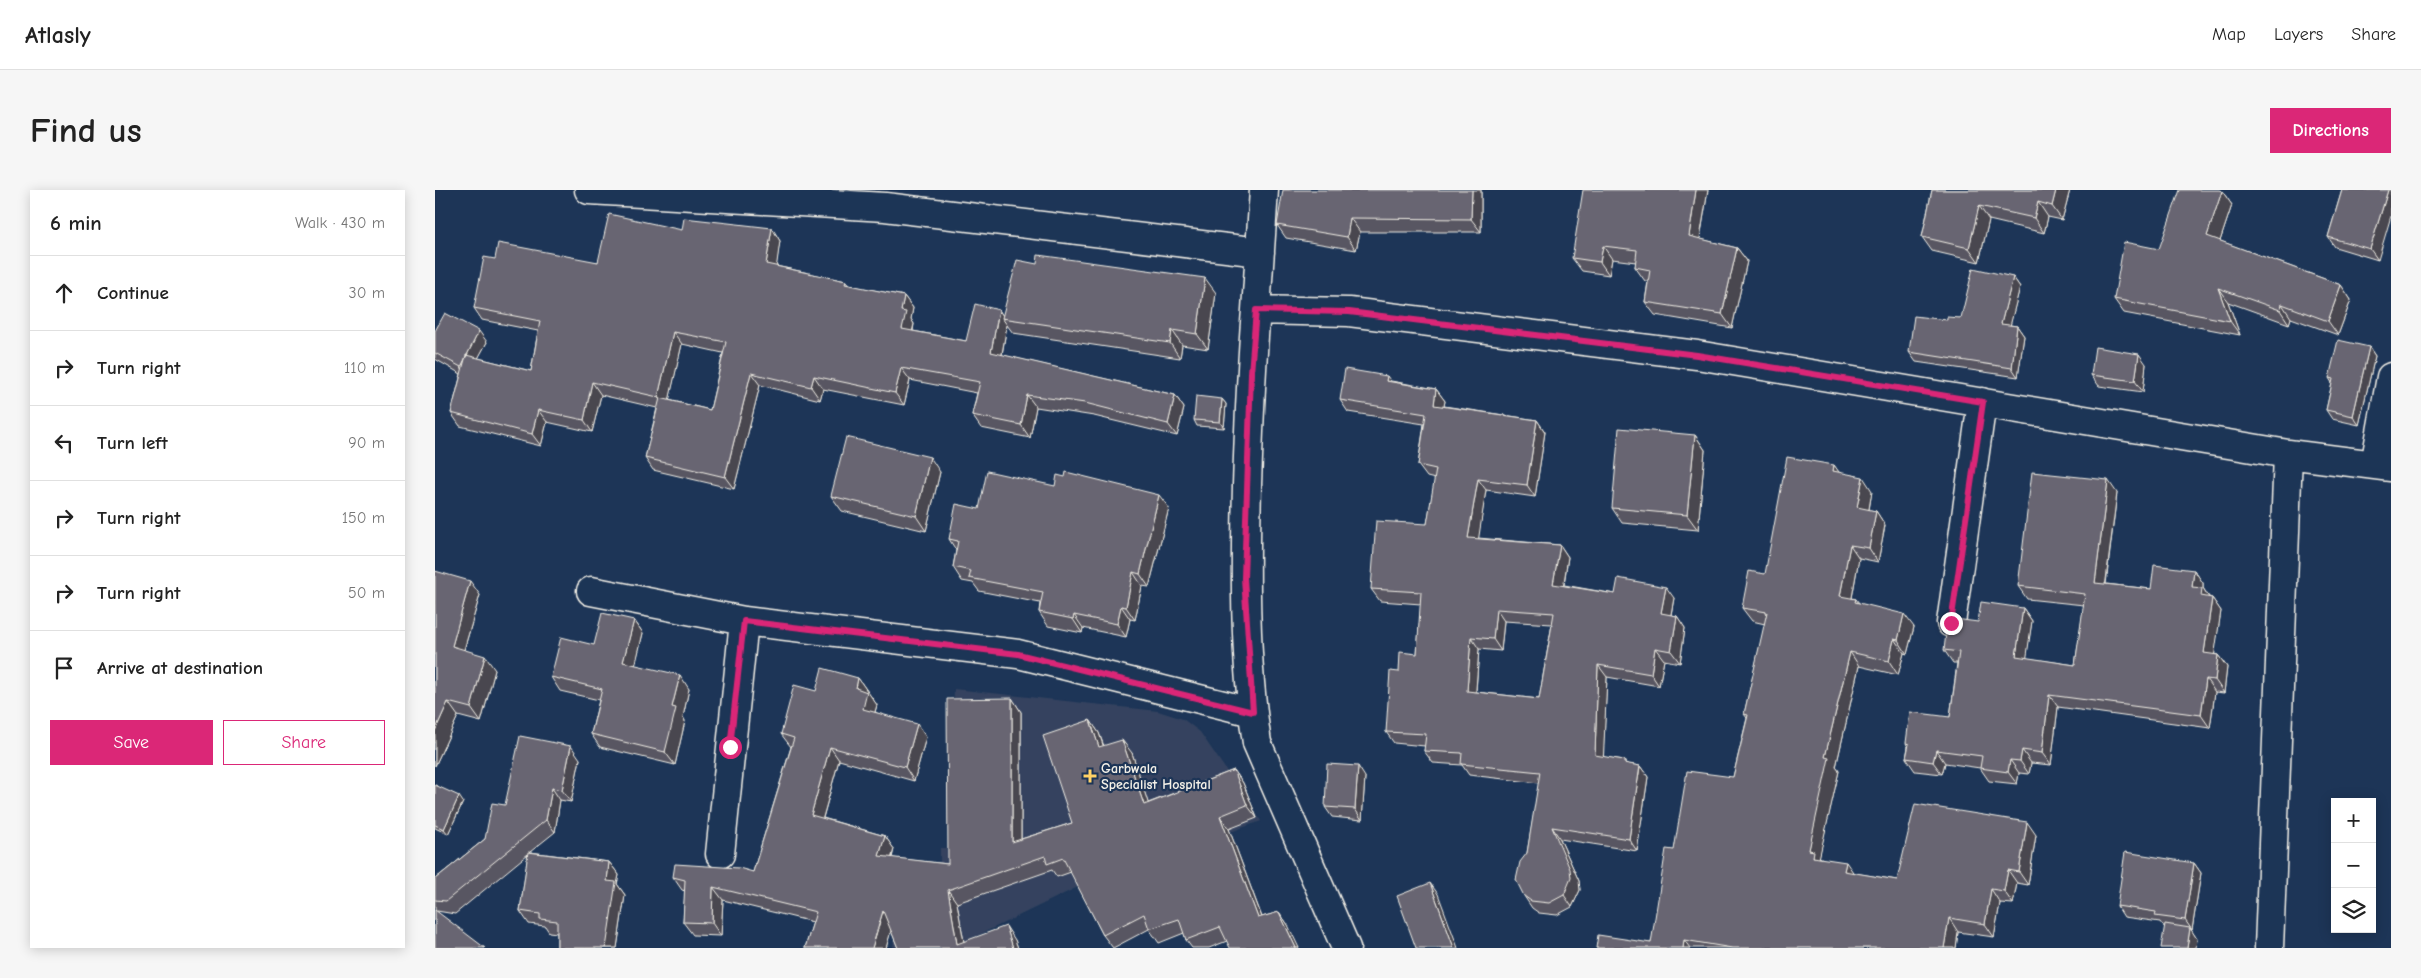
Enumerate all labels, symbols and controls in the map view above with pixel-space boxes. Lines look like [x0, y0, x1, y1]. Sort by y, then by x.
text: Atlasly [25, 21, 91, 49]
text: Map [2212, 24, 2246, 45]
text: Layers [2274, 24, 2323, 45]
text: Share [2351, 24, 2396, 45]
button: Directions [2270, 108, 2391, 153]
text: Find us [30, 110, 142, 151]
text: 6 min [50, 211, 102, 235]
text: Walk · 430 m [295, 214, 385, 232]
icon: ahead [50, 279, 78, 307]
text: Continue [97, 282, 169, 304]
text: 30 m [349, 284, 385, 302]
icon: right [50, 354, 78, 382]
text: Turn right [97, 357, 181, 379]
text: 110 m [344, 359, 385, 377]
icon: left [50, 429, 78, 457]
text: Turn left [97, 432, 168, 454]
text: 90 m [348, 434, 385, 452]
icon: right [50, 504, 78, 532]
text: Turn right [97, 507, 181, 529]
text: 150 m [342, 509, 385, 527]
icon: right [50, 579, 78, 607]
text: Turn right [97, 582, 181, 604]
text: 50 m [348, 584, 385, 602]
route end [1940, 612, 1963, 635]
icon: arrive [50, 654, 78, 682]
text: Arrive at destination [97, 657, 263, 679]
button: Save [50, 720, 213, 765]
button: Share [223, 720, 385, 765]
route start [719, 736, 742, 759]
place label: Garbwala Specialist Hospital [1101, 760, 1211, 793]
marker: Garbwala Specialist Hospital [1083, 769, 1097, 783]
map controls [2331, 798, 2376, 933]
button: + [2331, 798, 2376, 843]
button: − [2331, 843, 2376, 888]
button: layers [2331, 888, 2376, 933]

